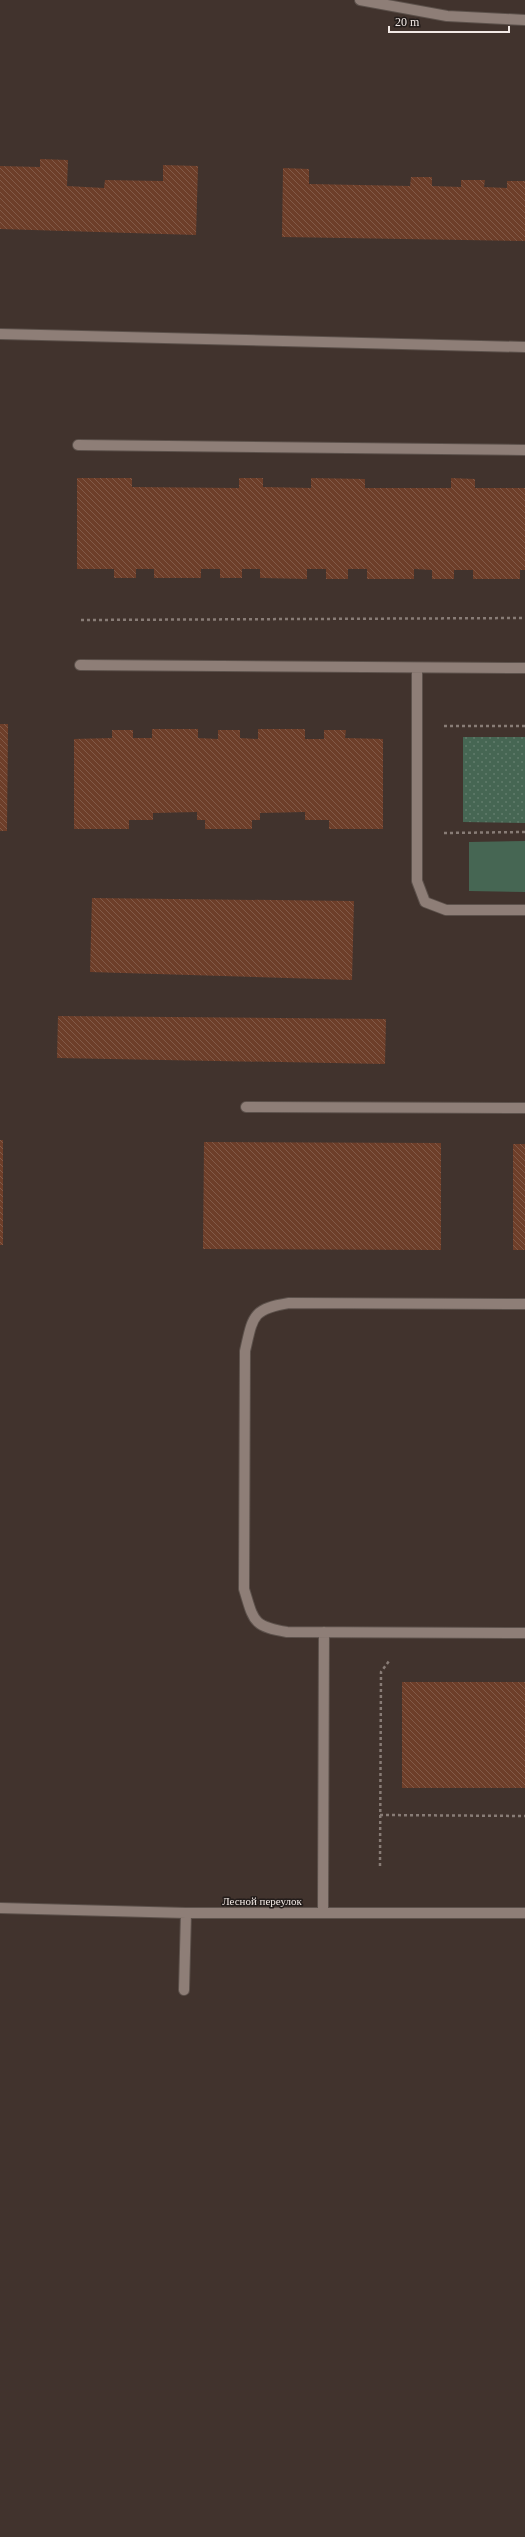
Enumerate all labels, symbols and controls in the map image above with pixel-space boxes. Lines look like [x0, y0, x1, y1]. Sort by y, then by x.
scale bar [389, 8, 509, 34]
text: 20 m [395, 15, 420, 29]
street label: Лесной переулок [222, 1895, 302, 1907]

